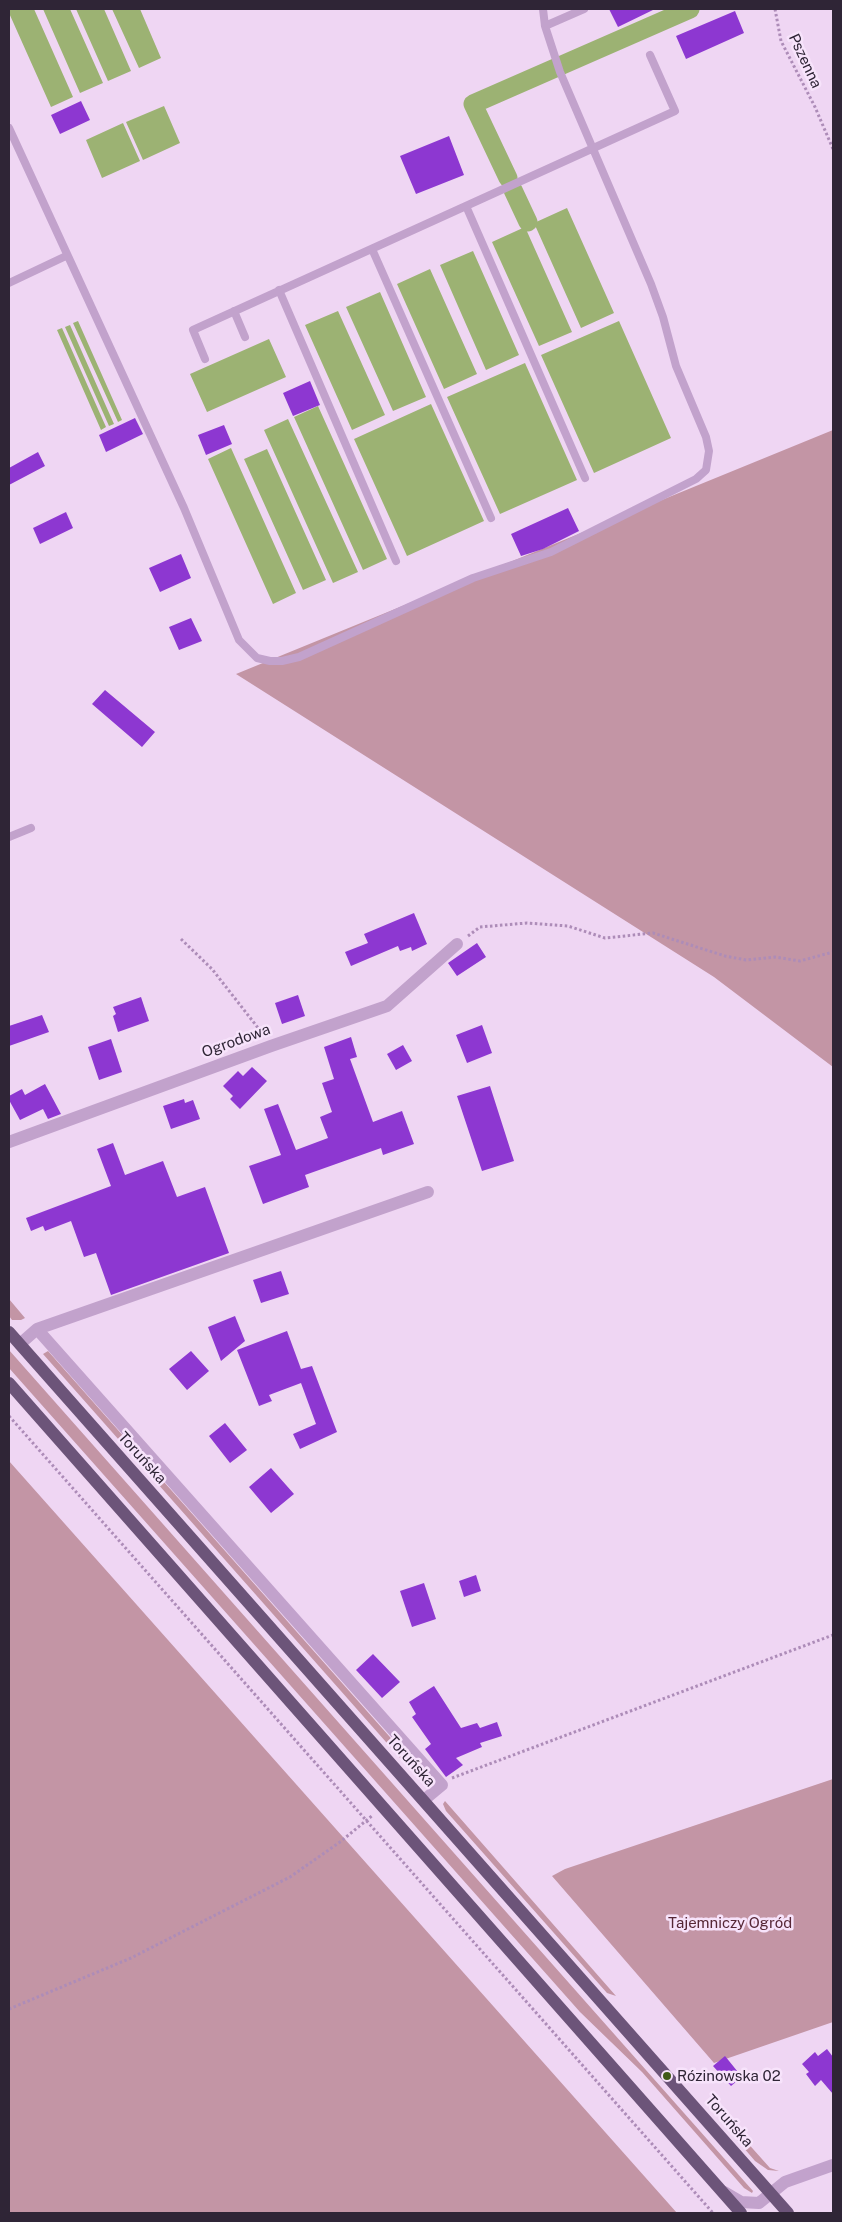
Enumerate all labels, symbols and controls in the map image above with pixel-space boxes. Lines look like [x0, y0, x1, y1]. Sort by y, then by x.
street label: Pszenna [785, 31, 825, 91]
street label: Ogrodowa [199, 1020, 273, 1062]
street label: Toruńska [114, 1428, 170, 1488]
street label: Toruńska [383, 1731, 439, 1791]
park label: Tajemniczy Ogród [668, 1914, 792, 1932]
place label: Rózinowska 02 [677, 2067, 781, 2085]
marker: Rózinowska 02 [661, 2070, 673, 2082]
street label: Toruńska [701, 2091, 757, 2151]

